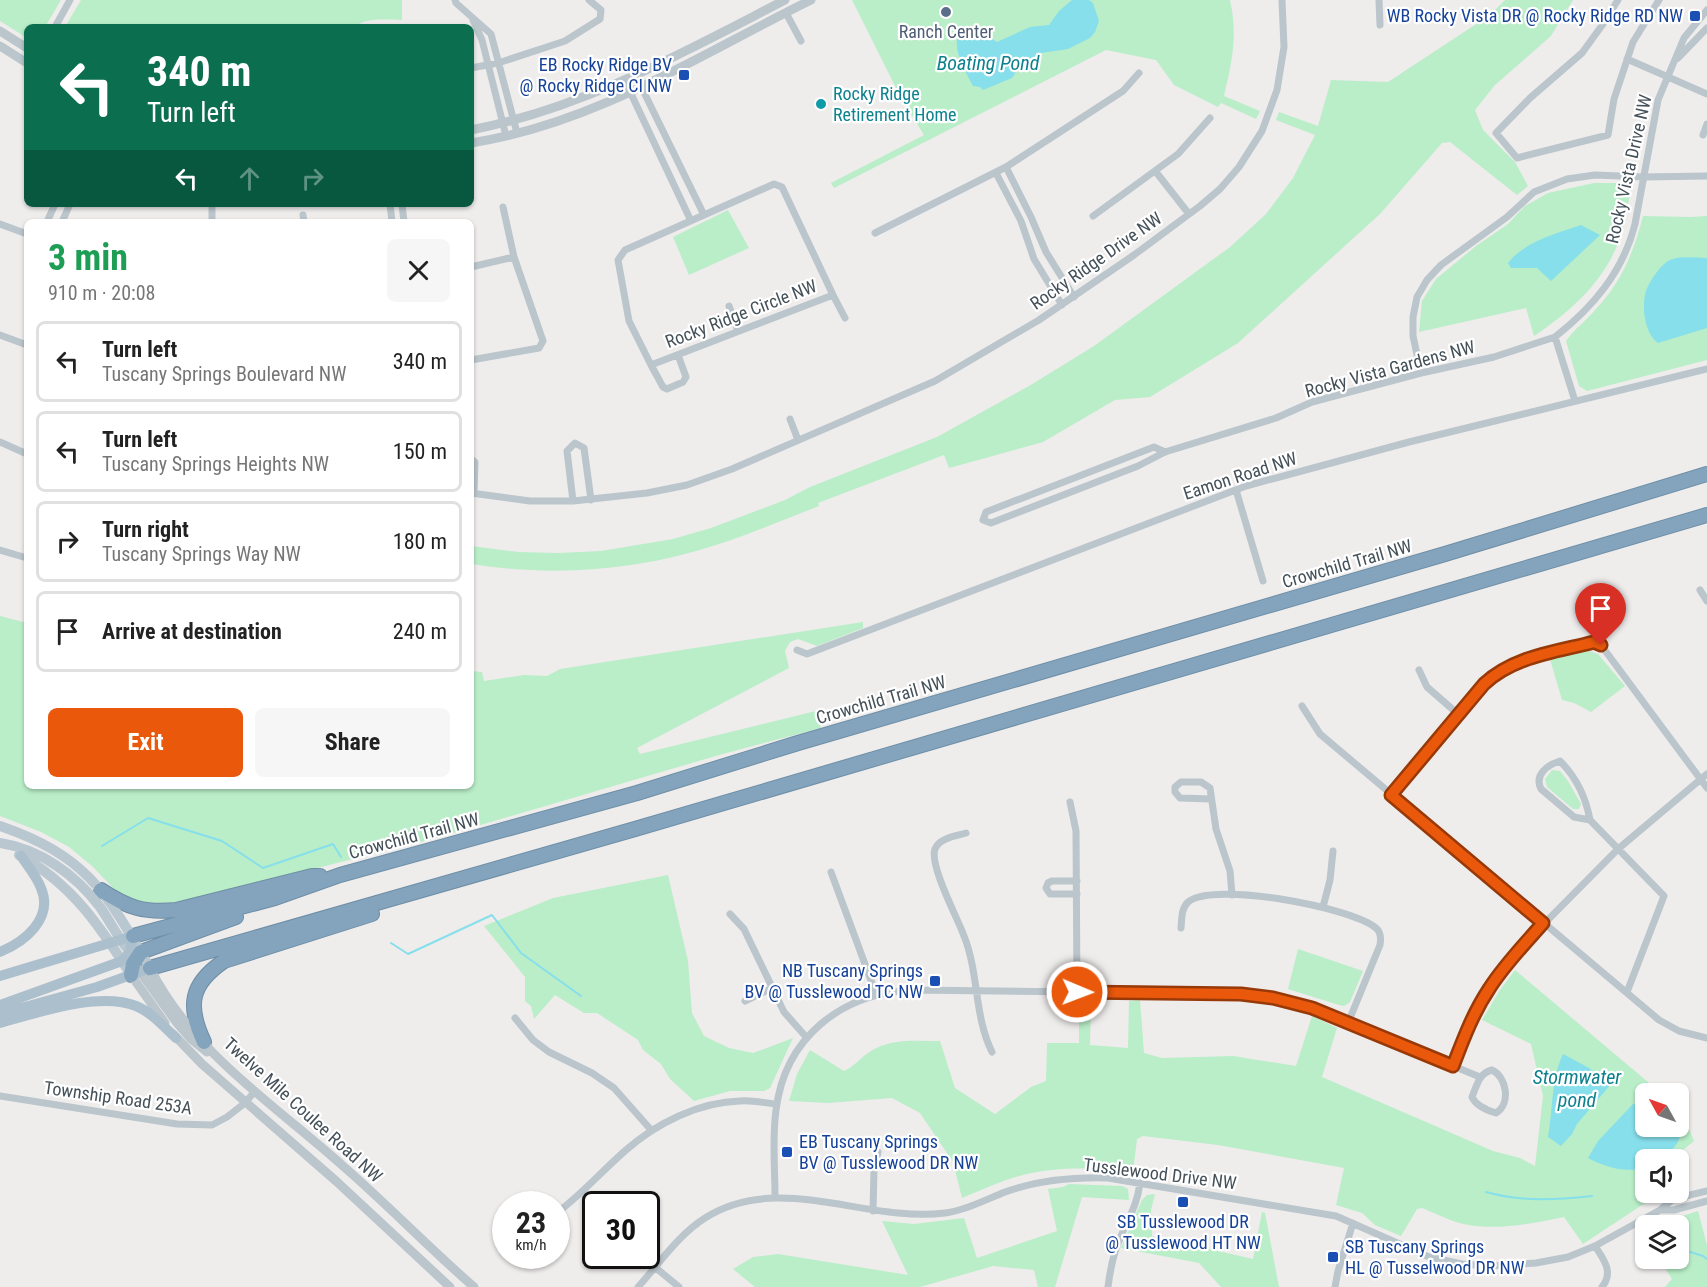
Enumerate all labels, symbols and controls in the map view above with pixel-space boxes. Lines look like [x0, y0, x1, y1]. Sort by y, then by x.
marker: Ranch Center [939, 5, 953, 19]
place label: WB Rocky Vista DR @ Rocky Ridge RD NW [1387, 5, 1683, 26]
marker: WB Rocky Vista DR @ Rocky Ridge RD NW [1688, 9, 1702, 23]
place label: Ranch Center [899, 21, 994, 42]
text: 340 m [147, 47, 252, 96]
icon: left [48, 48, 126, 126]
water label: Boating Pond [937, 51, 1040, 75]
place label: EB Rocky Ridge BV @ Rocky Ridge CI NW [520, 54, 672, 96]
marker: EB Rocky Ridge BV @ Rocky Ridge CI NW [677, 68, 691, 82]
place label: Rocky Ridge Retirement Home [833, 83, 957, 125]
street label: Rocky Vista Drive NW [1601, 92, 1656, 245]
text: Turn left [147, 97, 236, 129]
marker: Rocky Ridge Retirement Home [814, 97, 828, 111]
icon: left [170, 162, 203, 195]
icon: ahead [233, 162, 266, 195]
icon: right [296, 162, 329, 195]
street label: Rocky Ridge Drive NW [1026, 207, 1166, 314]
text: 3 min [48, 237, 128, 279]
button: close [387, 239, 450, 302]
street label: Rocky Ridge Circle NW [662, 275, 820, 352]
text: 910 m · 20:08 [48, 281, 155, 305]
street label: Rocky Vista Gardens NW [1303, 336, 1477, 401]
text: Turn left [102, 337, 177, 362]
icon: left [51, 345, 84, 378]
text: 340 m [393, 349, 447, 374]
text: Tuscany Springs Boulevard NW [102, 362, 346, 386]
text: Turn left [102, 427, 177, 452]
icon: left [51, 435, 84, 468]
text: 150 m [393, 439, 447, 464]
street label: Eamon Road NW [1180, 447, 1300, 504]
text: Tuscany Springs Heights NW [102, 452, 329, 476]
text: Turn right [102, 517, 189, 542]
icon: right [51, 525, 84, 558]
text: 180 m [393, 529, 447, 554]
street label: Crowchild Trail NW [1280, 535, 1414, 592]
text: Tuscany Springs Way NW [102, 542, 301, 566]
pin [1575, 583, 1626, 645]
icon: arrive [1584, 592, 1617, 625]
icon: arrive [51, 615, 84, 648]
text: Arrive at destination [102, 619, 282, 644]
text: 240 m [393, 619, 447, 644]
street label: Crowchild Trail NW [814, 671, 948, 728]
button: Exit [48, 708, 243, 777]
button: Share [255, 708, 450, 777]
street label: Crowchild Trail NW [346, 808, 482, 863]
place label: NB Tuscany Springs BV @ Tusslewood TC NW [745, 960, 923, 1002]
position arrow [1045, 960, 1109, 1024]
marker: NB Tuscany Springs BV @ Tusslewood TC NW [928, 974, 942, 988]
street label: Twelve Mile Coulee Road NW [220, 1033, 387, 1187]
water label: Stormwater pond [1533, 1065, 1622, 1112]
street label: Township Road 253A [43, 1077, 194, 1118]
north arrow [1635, 1083, 1689, 1137]
map controls [1635, 1083, 1689, 1269]
place label: EB Tuscany Springs BV @ Tusslewood DR NW [799, 1131, 979, 1173]
marker: EB Tuscany Springs BV @ Tusslewood DR NW [780, 1145, 794, 1159]
button: sound [1635, 1149, 1689, 1203]
street label: Tusslewood Drive NW [1082, 1154, 1238, 1193]
speed limit sign: 30 [582, 1191, 660, 1269]
marker: SB Tusslewood DR @ Tusslewood HT NW [1176, 1195, 1190, 1209]
text: 23 [516, 1205, 546, 1240]
place label: SB Tusslewood DR @ Tusslewood HT NW [1105, 1211, 1261, 1253]
button: layers [1635, 1215, 1689, 1269]
text: km/h [516, 1236, 546, 1254]
place label: SB Tuscany Springs HL @ Tusselwood DR NW [1345, 1236, 1525, 1278]
marker: SB Tuscany Springs HL @ Tusselwood DR NW [1326, 1250, 1340, 1264]

